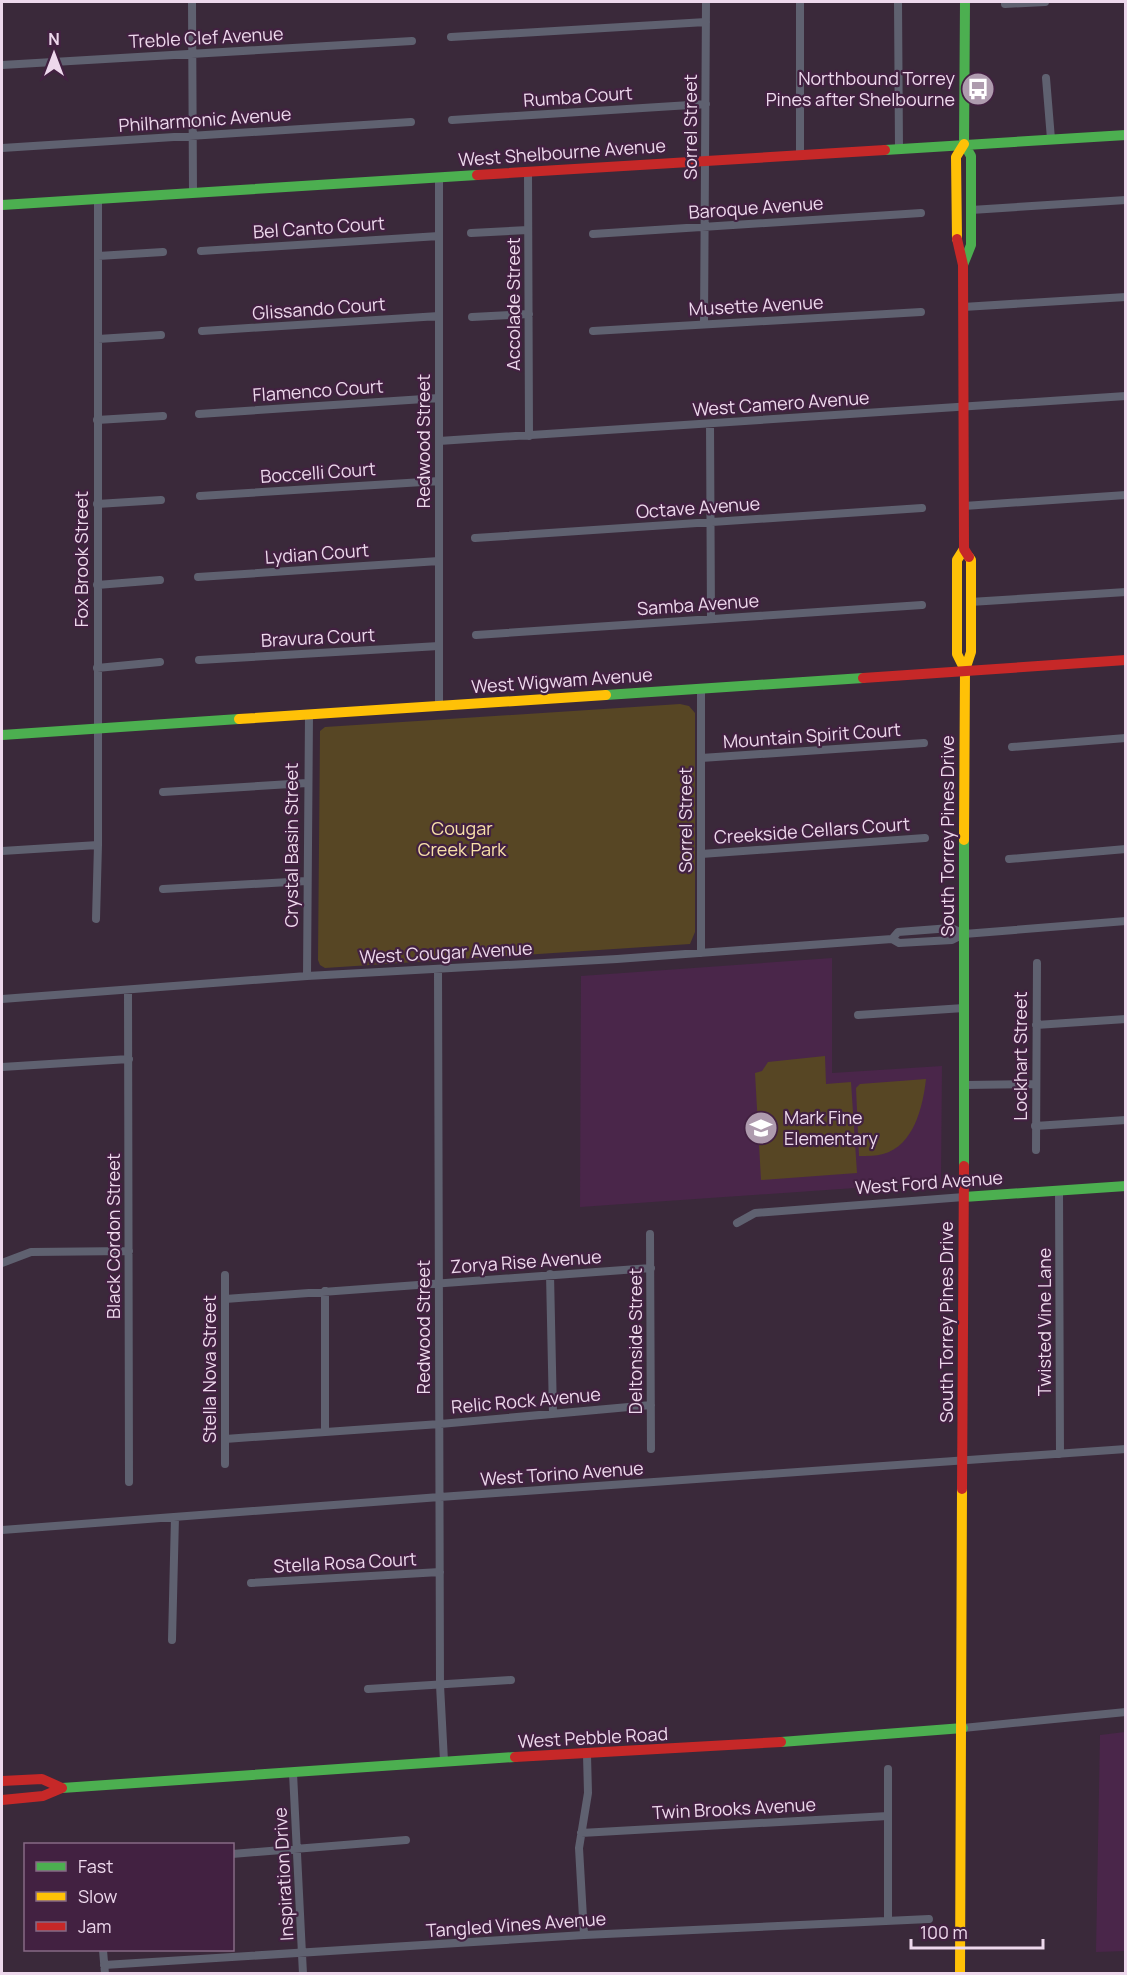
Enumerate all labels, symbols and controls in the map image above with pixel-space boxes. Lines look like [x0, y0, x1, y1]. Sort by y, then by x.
street label: Treble Clef Avenue [128, 21, 284, 53]
north arrow [24, 24, 84, 84]
text: N [48, 28, 60, 50]
place label: Northbound Torrey Pines after Shelbourne [766, 66, 955, 111]
bus stop icon: Northbound Torrey Pines after Shelbourne [960, 71, 996, 107]
street label: Sorrel Street [678, 74, 702, 180]
street label: Rumba Court [522, 80, 633, 112]
street label: Philharmonic Avenue [118, 101, 292, 137]
street label: West Shelbourne Avenue [457, 133, 666, 171]
street label: Baroque Avenue [688, 190, 824, 224]
street label: Bel Canto Court [252, 210, 386, 244]
street label: Accolade Street [501, 237, 525, 371]
street label: Musette Avenue [688, 289, 824, 321]
street label: Glissando Court [252, 291, 386, 325]
street label: Flamenco Court [252, 373, 384, 407]
street label: Redwood Street [411, 374, 435, 508]
street label: West Camero Avenue [692, 385, 870, 421]
street label: Boccelli Court [259, 456, 376, 488]
street label: Fox Brook Street [69, 491, 93, 627]
street label: Octave Avenue [635, 491, 761, 523]
street label: Lydian Court [264, 537, 370, 569]
street label: Samba Avenue [636, 588, 760, 620]
street label: Bravura Court [260, 622, 376, 652]
street label: West Wigwam Avenue [470, 662, 653, 698]
street label: Mountain Spirit Court [722, 717, 902, 753]
street label: South Torrey Pines Drive [935, 735, 959, 937]
street label: Crystal Basin Street [279, 762, 303, 928]
street label: Sorrel Street [673, 767, 697, 873]
street label: Creekside Cellars Court [713, 811, 911, 849]
park label: Cougar Creek Park [418, 816, 507, 861]
street label: West Cougar Avenue [359, 935, 533, 969]
street label: Lockhart Street [1008, 991, 1032, 1121]
place label: Mark Fine Elementary [784, 1105, 878, 1150]
school or university icon: Mark Fine Elementary [743, 1110, 779, 1146]
street label: Black Cordon Street [101, 1153, 125, 1319]
street label: West Ford Avenue [854, 1165, 1004, 1199]
street label: South Torrey Pines Drive [934, 1221, 958, 1423]
street label: Zorya Rise Avenue [449, 1244, 602, 1278]
street label: Twisted Vine Lane [1032, 1248, 1056, 1396]
street label: Redwood Street [411, 1260, 435, 1394]
street label: Deltonside Street [623, 1268, 647, 1414]
street label: Stella Nova Street [197, 1295, 221, 1443]
street label: Relic Rock Avenue [450, 1382, 602, 1418]
street label: West Torino Avenue [479, 1455, 644, 1491]
street label: Stella Rosa Court [273, 1546, 417, 1578]
street label: West Pebble Road [517, 1721, 669, 1753]
street label: Twin Brooks Avenue [651, 1792, 816, 1824]
street label: Inspiration Drive [268, 1807, 298, 1941]
legend [24, 1843, 234, 1951]
text: Fast [78, 1854, 113, 1878]
text: Slow [78, 1884, 118, 1908]
street label: Tangled Vines Avenue [425, 1906, 607, 1942]
scale bar [911, 1912, 1043, 1950]
text: Jam [78, 1914, 112, 1938]
text: 100 m [920, 1920, 968, 1944]

